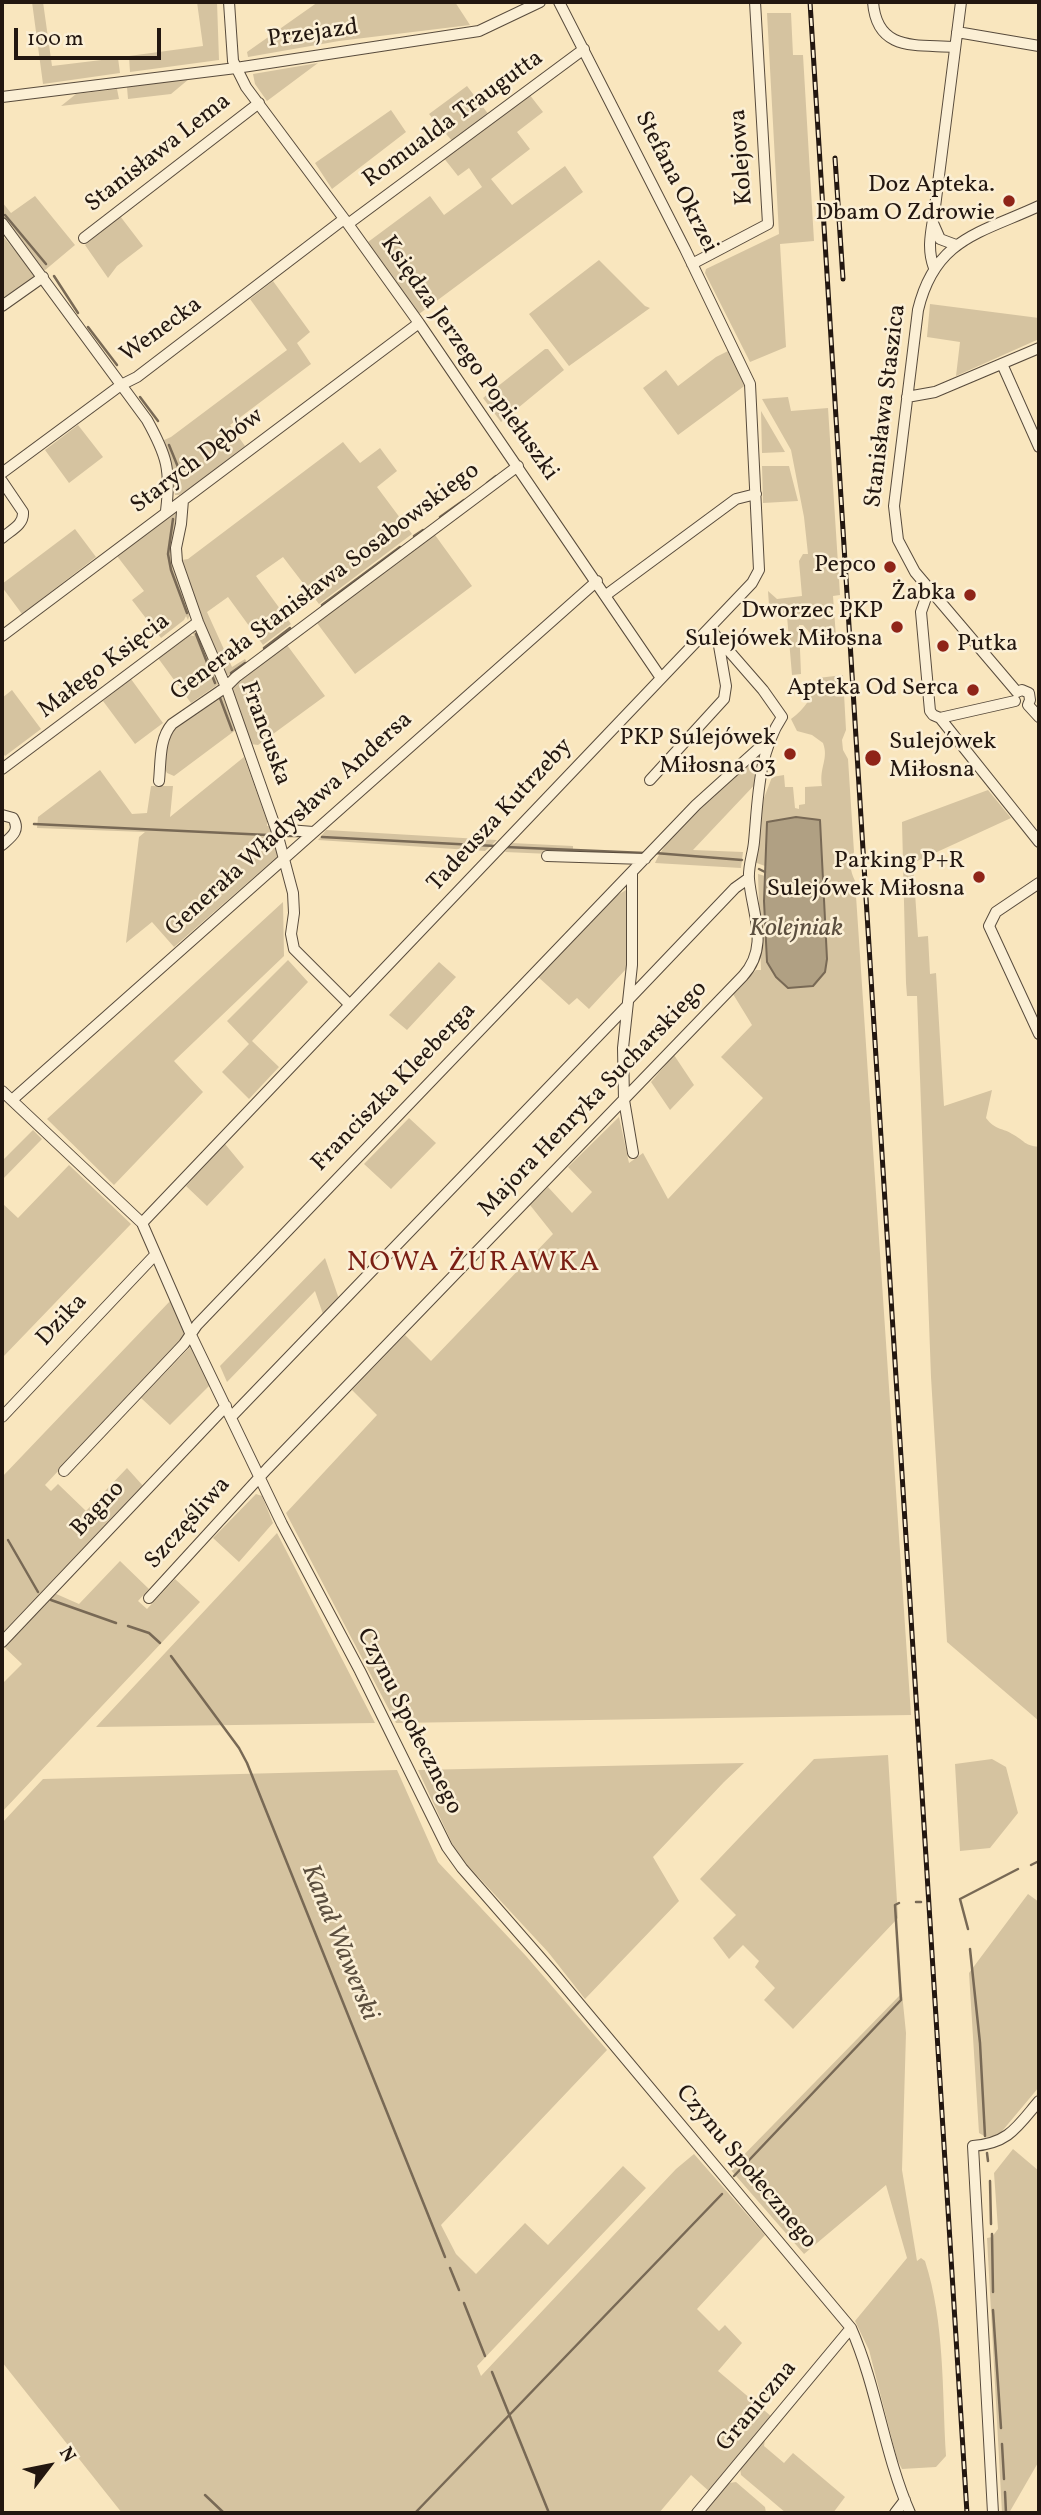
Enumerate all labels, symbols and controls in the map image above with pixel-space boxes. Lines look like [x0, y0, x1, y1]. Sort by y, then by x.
scale bar [18, 14, 164, 58]
street label: Przejazd [266, 14, 360, 56]
text: 100 m [27, 25, 84, 54]
street label: Romualda Traugutta [358, 45, 550, 195]
street label: Stanisława Lema [80, 88, 238, 220]
street label: Stefana Okrzei [627, 107, 723, 259]
street label: Kolejowa [725, 108, 761, 206]
place label: Doz Apteka. Dbam O Zdrowie [816, 173, 995, 229]
marker: Doz Apteka. Dbam O Zdrowie [1001, 193, 1017, 209]
street label: Księdza Jerzego Popiełuszki [372, 231, 564, 487]
street label: Wenecka [115, 292, 209, 370]
street label: Stanisława Staszica [860, 303, 914, 509]
street label: Starych Dębów [126, 403, 270, 521]
street label: Generała Stanisława Sosabowskiego [166, 457, 486, 709]
place label: Pepco [814, 553, 876, 581]
marker: Pepco [882, 559, 898, 575]
place label: Żabka [891, 581, 956, 609]
marker: Żabka [962, 587, 978, 603]
place label: Dworzec PKP Sulejówek Miłosna [685, 599, 883, 655]
street label: Małego Księcia [33, 608, 177, 726]
marker: Dworzec PKP Sulejówek Miłosna [889, 619, 905, 635]
place label: Putka [957, 632, 1018, 660]
marker: Putka [935, 638, 951, 654]
place label: Apteka Od Serca [787, 676, 959, 704]
street label: Francuska [232, 678, 296, 790]
marker: Apteka Od Serca [965, 682, 981, 698]
street label: Generała Władysława Andersa [161, 706, 419, 944]
place label: PKP Sulejówek Miłosna 03 [620, 726, 776, 782]
place label: Sulejówek Miłosna [889, 730, 996, 786]
street label: Tadeusza Kutrzeby [422, 733, 580, 899]
marker: PKP Sulejówek Miłosna 03 [782, 746, 798, 762]
marker: Sulejówek Miłosna [863, 748, 883, 768]
place label: Parking P+R Sulejówek Miłosna [767, 849, 965, 905]
marker: Parking P+R Sulejówek Miłosna [971, 869, 987, 885]
water label: Kolejniak [749, 914, 843, 946]
street label: Majora Henryka Sucharskiego [473, 976, 715, 1224]
street label: Franciszka Kleeberga [307, 997, 483, 1179]
district label: NOWA ŻURAWKA [348, 1248, 600, 1282]
street label: Dzika [31, 1289, 95, 1353]
street label: Szczęśliwa [140, 1472, 238, 1576]
street label: Bagno [66, 1476, 132, 1544]
street label: Czynu Społecznego [349, 1624, 467, 1820]
water label: Kanał Wawerski [293, 1860, 383, 2026]
street label: Czynu Społecznego [668, 2080, 822, 2256]
street label: Graniczna [712, 2356, 804, 2458]
north arrow [14, 2431, 84, 2501]
text: N [52, 2442, 81, 2468]

